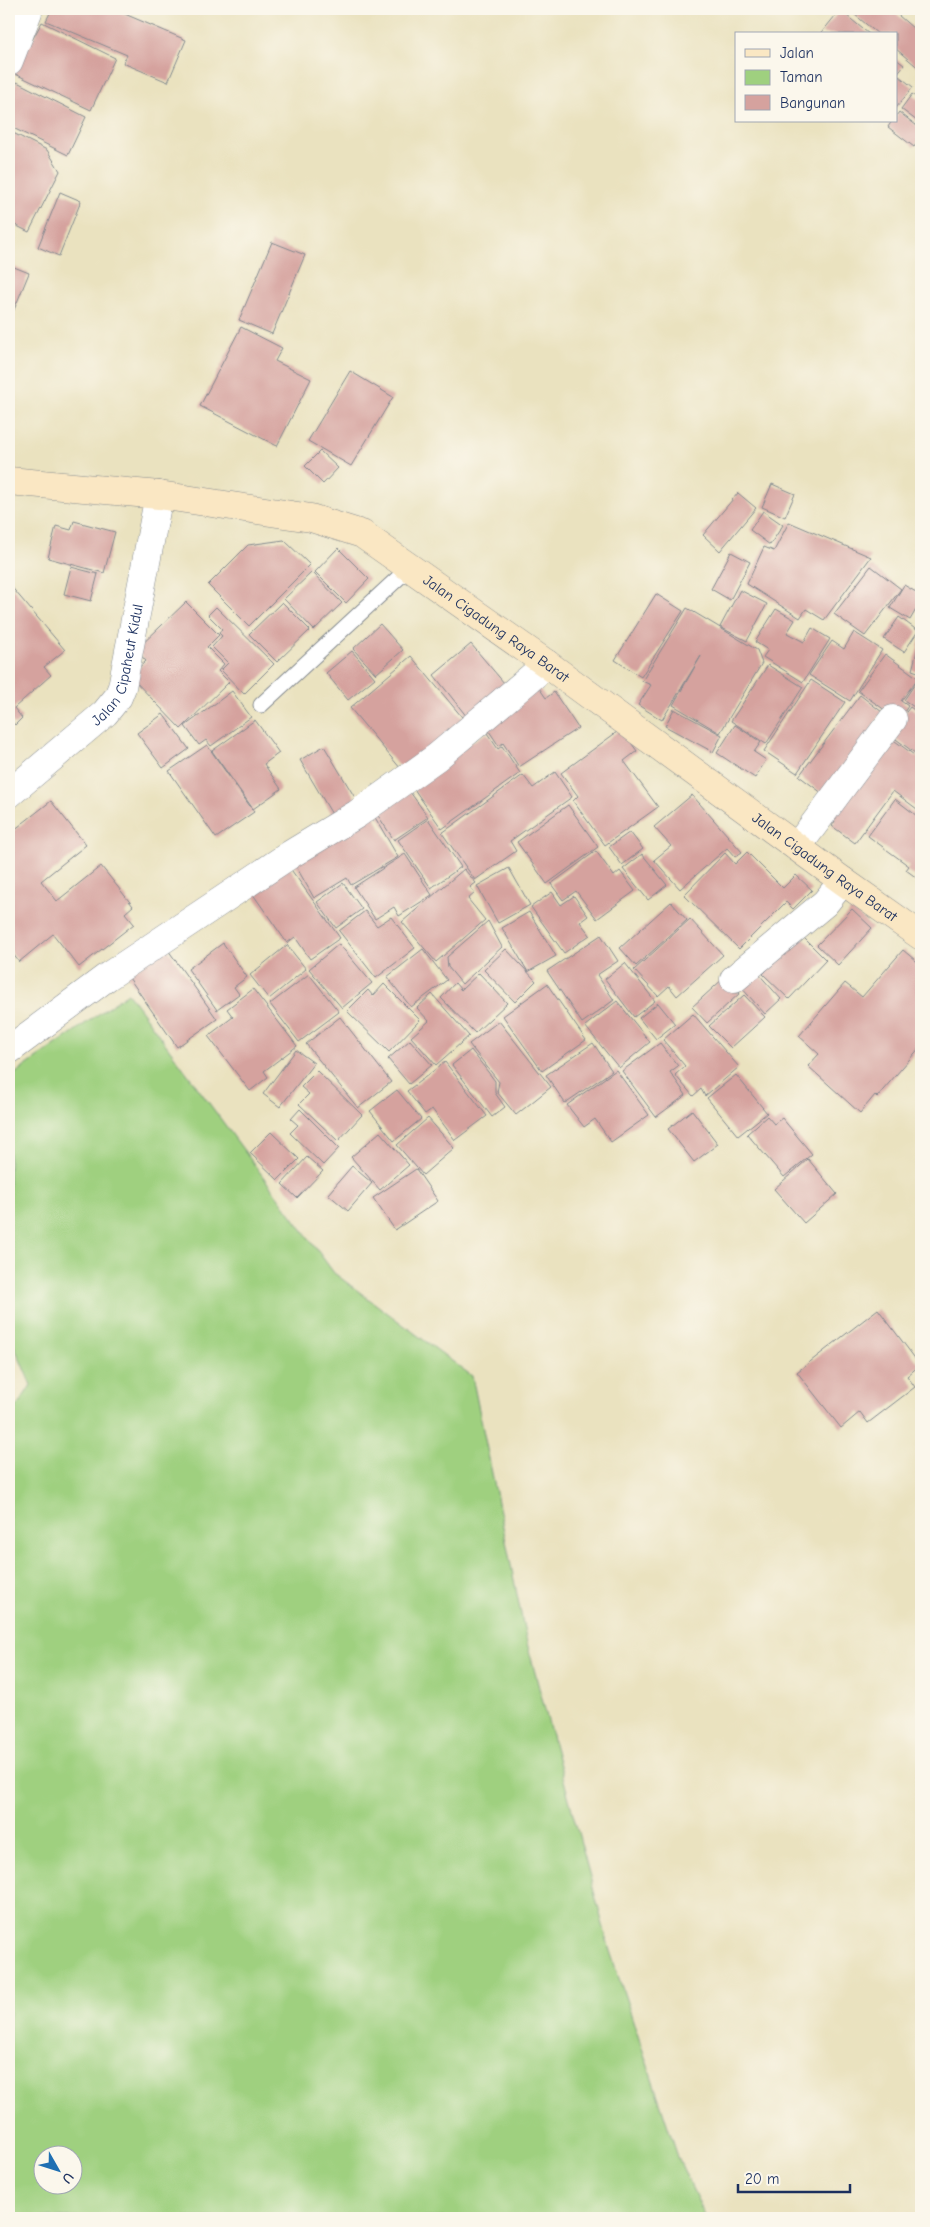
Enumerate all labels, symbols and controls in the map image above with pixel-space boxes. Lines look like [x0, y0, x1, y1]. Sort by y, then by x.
legend [735, 32, 898, 122]
text: Jalan [780, 44, 814, 62]
text: Taman [780, 68, 823, 86]
text: Bangunan [780, 94, 845, 112]
street label: Jalan Cigadung Raya Barat [420, 571, 573, 687]
street label: Jalan Cipaheut Kidul [88, 603, 147, 729]
street label: Jalan Cigadung Raya Barat [749, 809, 901, 926]
north arrow [32, 2144, 82, 2194]
scale bar [738, 2162, 850, 2194]
text: U [58, 2169, 77, 2187]
text: 20 m [745, 2170, 779, 2188]

